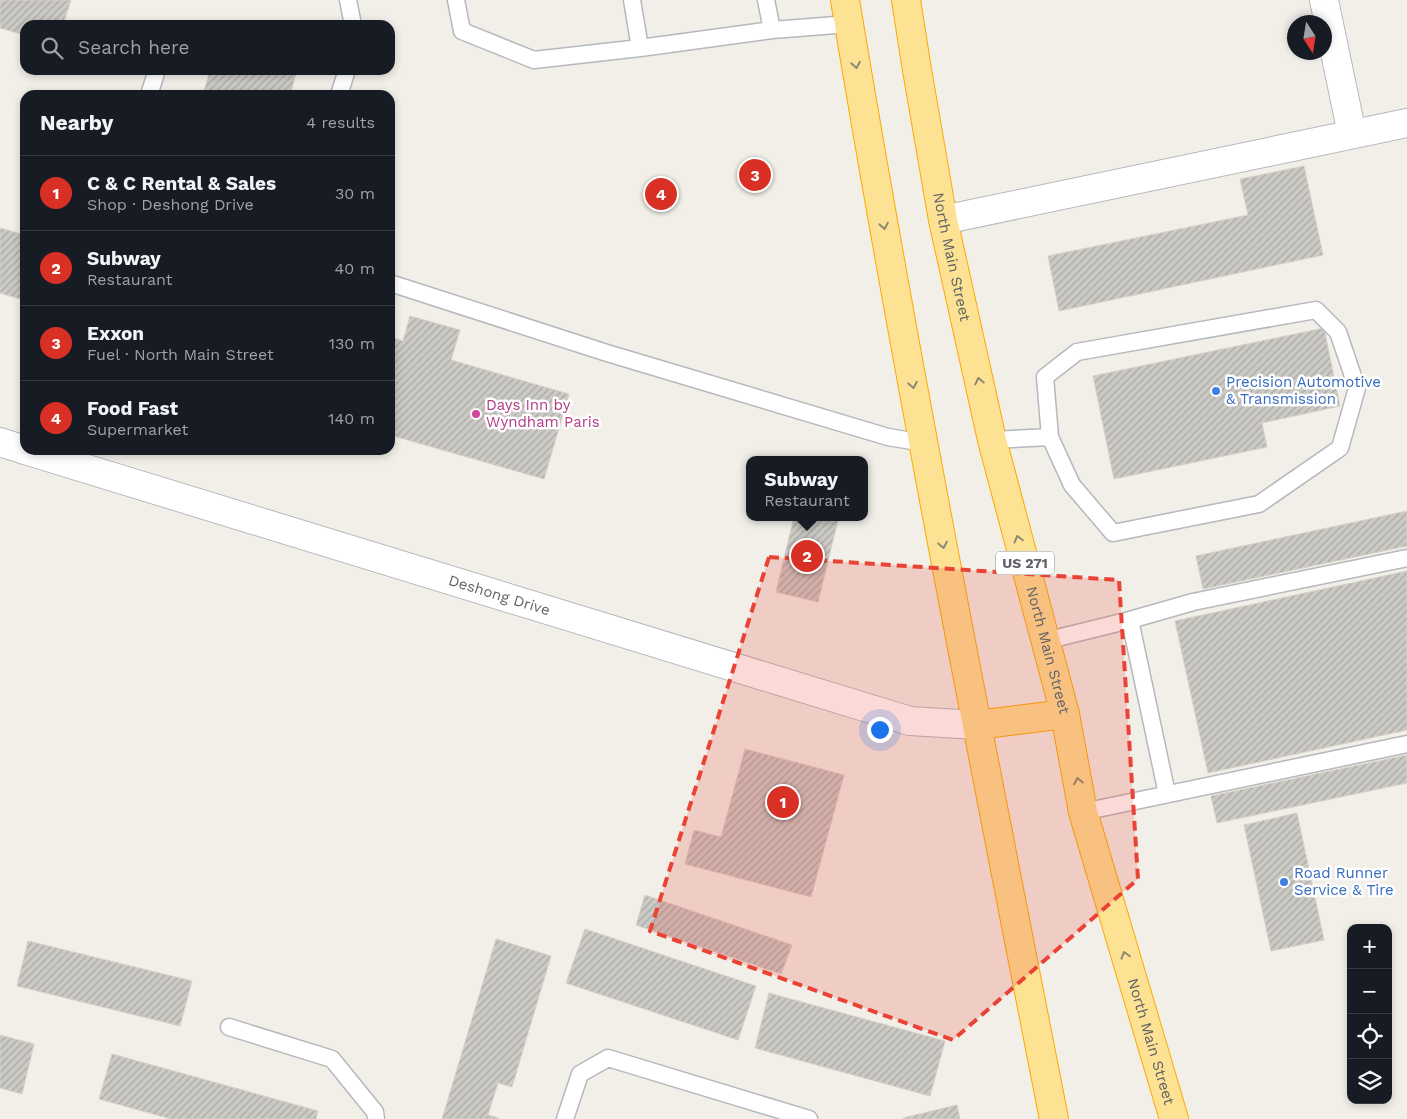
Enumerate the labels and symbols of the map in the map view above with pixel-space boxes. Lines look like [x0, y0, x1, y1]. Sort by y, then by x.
north arrow [1287, 15, 1332, 60]
one-way arrow [851, 61, 861, 70]
pin: 3 [739, 156, 771, 194]
pin: 4 [645, 175, 677, 213]
street label: North Main Street [929, 191, 974, 324]
one-way arrow [878, 221, 888, 230]
place label: Precision Automotive & Transmission [1226, 373, 1381, 408]
one-way arrow [974, 376, 985, 385]
one-way arrow [907, 381, 918, 390]
marker: Precision Automotive & Transmission [1210, 385, 1222, 397]
place label: Days Inn by Wyndham Paris [486, 396, 600, 431]
marker: Days Inn by Wyndham Paris [470, 408, 482, 420]
one-way arrow [1014, 535, 1024, 543]
pin: 2 [791, 537, 823, 575]
one-way arrow [937, 541, 948, 549]
road number: US 271 [996, 552, 1054, 574]
street label: Deshong Drive [446, 571, 552, 619]
street label: North Main Street [1022, 584, 1074, 717]
your location [867, 717, 893, 743]
one-way arrow [1073, 777, 1083, 786]
pin: 1 [767, 783, 799, 821]
place label: Road Runner Service & Tire [1294, 864, 1394, 899]
marker: Road Runner Service & Tire [1278, 876, 1290, 888]
one-way arrow [1121, 951, 1131, 959]
street label: North Main Street [1124, 976, 1178, 1108]

